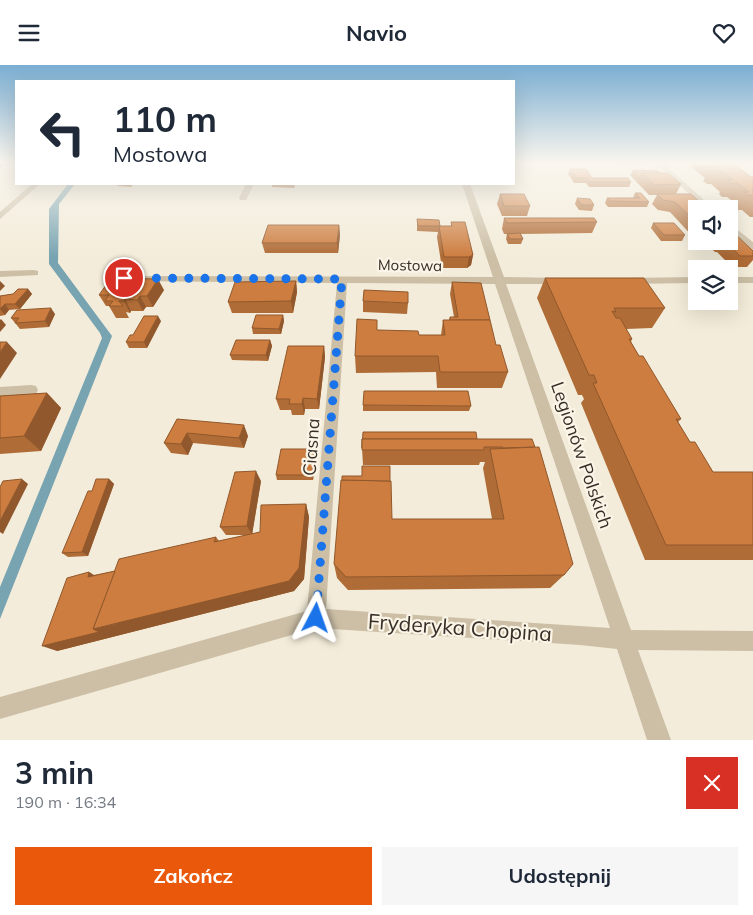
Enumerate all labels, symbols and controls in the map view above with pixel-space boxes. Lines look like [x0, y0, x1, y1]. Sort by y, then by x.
icon: menu [15, 19, 43, 47]
text: Navio [346, 19, 407, 47]
icon: heart [710, 19, 738, 47]
text: 110 m [113, 97, 217, 141]
icon: left [30, 100, 95, 165]
text: Mostowa [113, 140, 207, 168]
map controls [688, 200, 738, 310]
button: sound [688, 200, 738, 250]
street label: Mostowa [378, 255, 442, 275]
pin [103, 257, 145, 299]
button: layers [688, 260, 738, 310]
icon: arrive [110, 264, 138, 292]
street label: Legionów Polskich [546, 379, 618, 531]
street label: Ciasna [298, 417, 324, 477]
position arrow [289, 591, 341, 643]
street label: Fryderyka Chopina [367, 608, 553, 646]
text: 3 min [15, 754, 94, 792]
button: close [686, 757, 738, 809]
text: 190 m · 16:34 [15, 792, 116, 812]
button: Zakończ [15, 847, 372, 905]
button: Udostępnij [382, 847, 738, 905]

